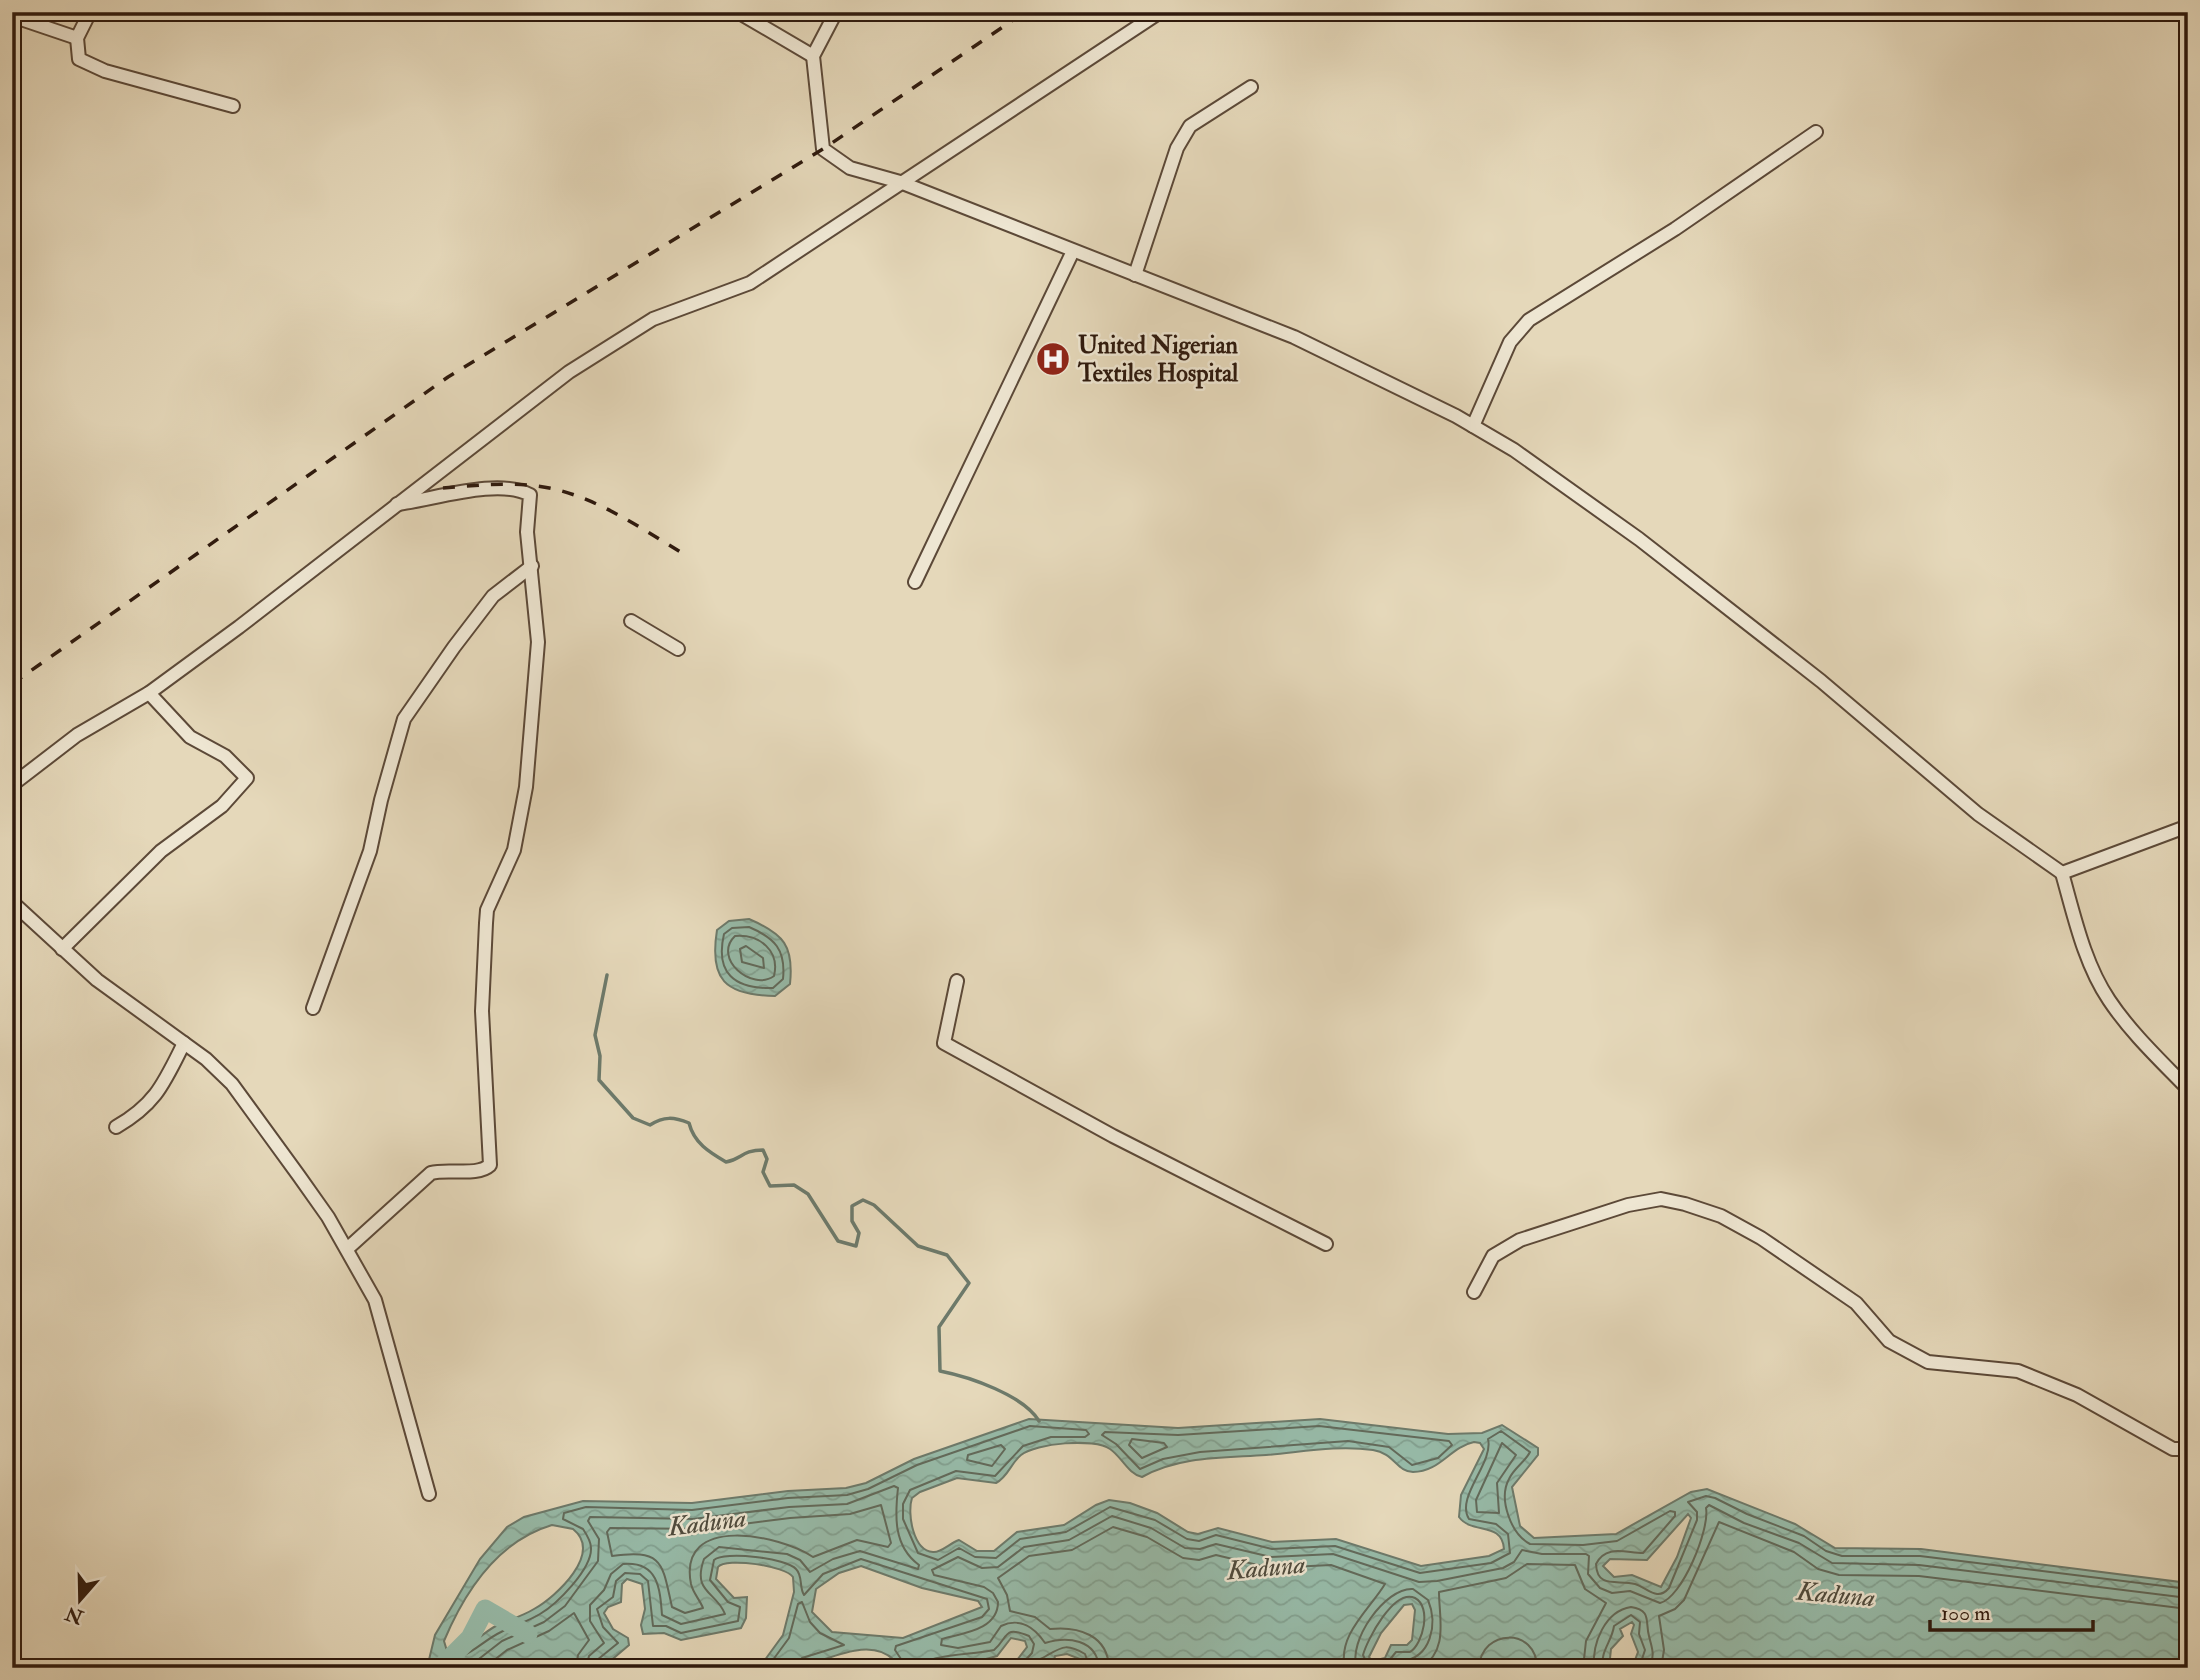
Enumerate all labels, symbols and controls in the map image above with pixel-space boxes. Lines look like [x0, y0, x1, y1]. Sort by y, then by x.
place label: United Nigerian Textiles Hospital [1077, 330, 1239, 389]
hospital icon: United Nigerian Textiles Hospital [1034, 340, 1072, 378]
water label: Kaduna [664, 1502, 748, 1544]
water label: Kaduna [1224, 1549, 1307, 1588]
north arrow [46, 1564, 116, 1634]
water label: Kaduna [1793, 1575, 1876, 1614]
scale bar [1930, 1589, 2093, 1633]
text: 100 m [1941, 1600, 1991, 1627]
text: N [62, 1601, 88, 1630]

